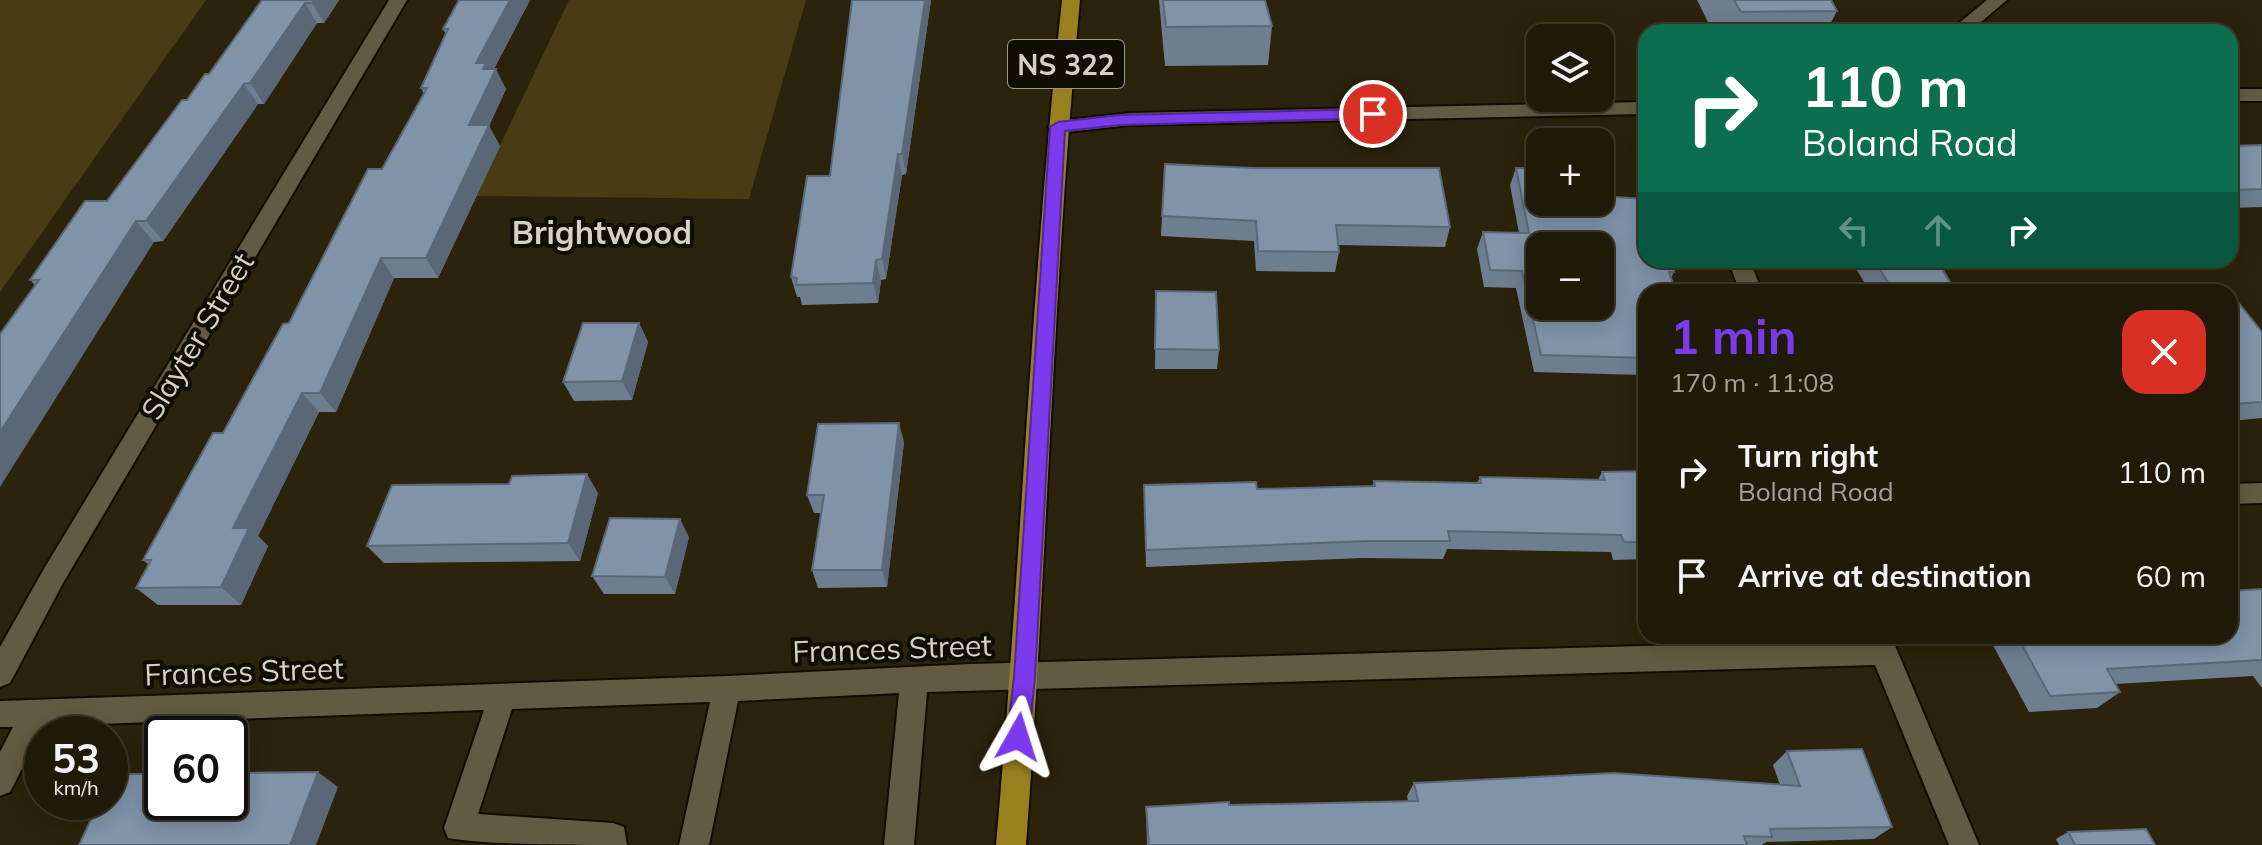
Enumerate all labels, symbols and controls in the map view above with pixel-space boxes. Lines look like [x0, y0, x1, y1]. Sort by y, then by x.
map controls [1526, 24, 1614, 320]
button: layers [1526, 24, 1614, 112]
road number: NS 322 [1008, 40, 1124, 88]
text: 110 m [1802, 51, 1969, 121]
icon: right [1670, 56, 1774, 160]
pin [1339, 80, 1407, 148]
icon: arrive [1351, 92, 1395, 136]
text: Boland Road [1802, 120, 2018, 165]
button: + [1526, 128, 1614, 216]
icon: left [1832, 208, 1876, 252]
icon: ahead [1916, 208, 1960, 252]
icon: right [2000, 208, 2044, 252]
district label: Brightwood [512, 212, 692, 252]
button: − [1526, 232, 1614, 320]
street label: Slayter Street [132, 246, 262, 426]
text: 1 min [1670, 306, 1797, 366]
button: close [2122, 310, 2206, 394]
text: 170 m · 11:08 [1670, 366, 1834, 399]
text: Turn right [1738, 437, 1878, 475]
icon: right [1670, 450, 1714, 494]
text: 110 m [2118, 453, 2206, 491]
text: Boland Road [1738, 475, 1894, 508]
icon: arrive [1670, 554, 1714, 598]
text: Arrive at destination [1738, 557, 2032, 595]
text: 60 m [2136, 557, 2206, 595]
street label: Frances Street [792, 626, 992, 670]
street label: Frances Street [144, 649, 344, 693]
position arrow [976, 695, 1060, 779]
speed limit sign: 60 [144, 716, 248, 820]
text: 53 [52, 733, 100, 783]
text: km/h [53, 775, 99, 800]

